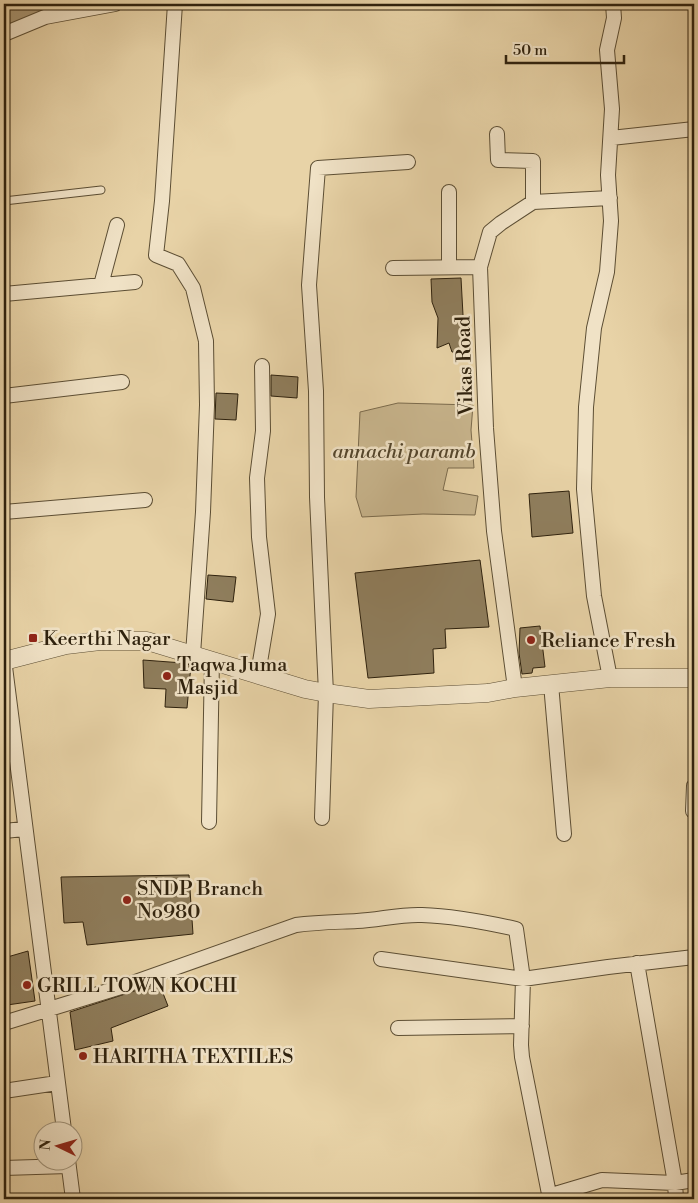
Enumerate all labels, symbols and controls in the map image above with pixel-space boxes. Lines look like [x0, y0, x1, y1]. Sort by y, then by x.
scale bar [506, 32, 623, 64]
text: 50 m [513, 41, 547, 60]
street label: Vikas Road [451, 315, 480, 417]
park label: annachi paramb [332, 440, 476, 465]
place label: Keerthi Nagar [43, 627, 171, 652]
place label: Reliance Fresh [541, 629, 676, 654]
marker: Keerthi Nagar [27, 632, 39, 644]
marker: Reliance Fresh [525, 634, 537, 646]
place label: Taqwa Juma Masjid [177, 653, 288, 701]
marker: Taqwa Juma Masjid [161, 670, 173, 682]
place label: SNDP Branch No980 [137, 877, 263, 925]
marker: SNDP Branch No980 [121, 894, 133, 906]
place label: GRILL TOWN KOCHI [37, 974, 237, 999]
marker: GRILL TOWN KOCHI [21, 979, 33, 991]
place label: HARITHA TEXTILES [93, 1045, 293, 1070]
marker: HARITHA TEXTILES [77, 1050, 89, 1062]
north arrow [32, 1120, 82, 1170]
text: N [37, 1139, 55, 1151]

